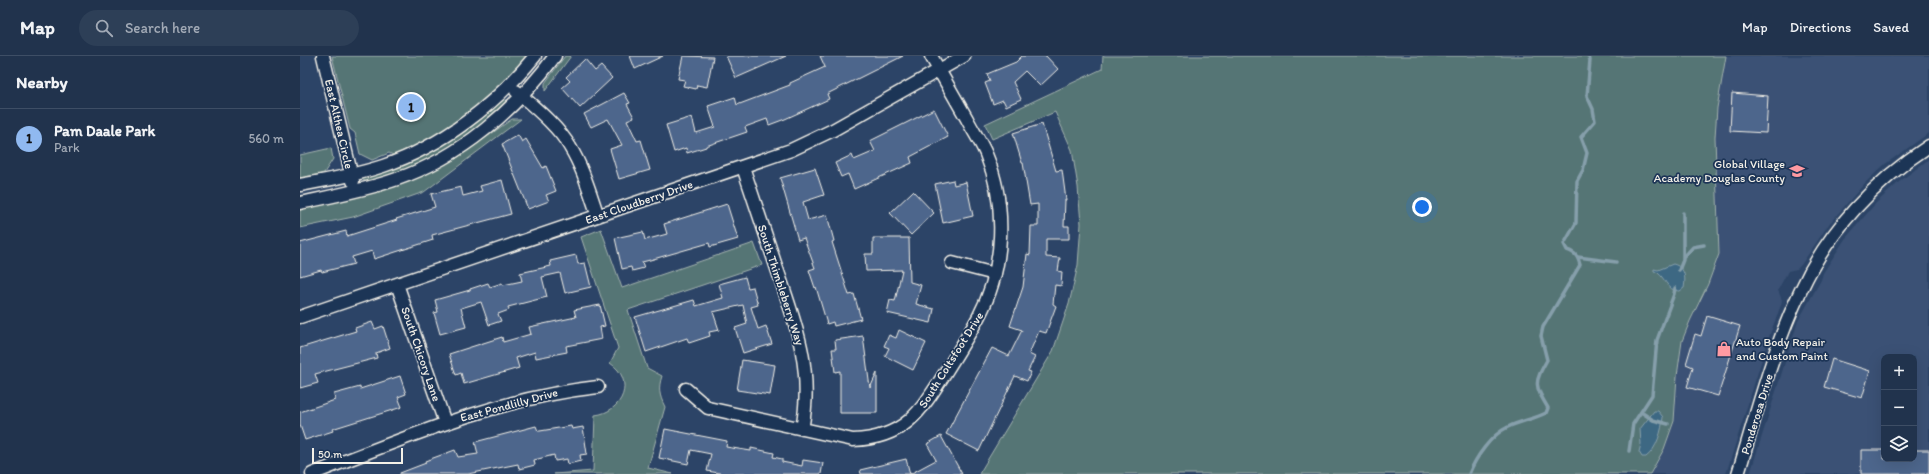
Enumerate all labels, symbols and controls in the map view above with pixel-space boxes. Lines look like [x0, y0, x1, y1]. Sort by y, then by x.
search box [79, 10, 359, 46]
text: Map [20, 16, 55, 39]
icon: search [93, 17, 115, 39]
text: Search here [125, 19, 200, 37]
text: Map [1742, 19, 1768, 36]
text: Directions [1790, 19, 1851, 36]
text: Saved [1873, 19, 1909, 36]
text: Nearby [16, 72, 68, 92]
street label: East Althea Circle [322, 78, 356, 171]
pin: 1 [398, 92, 424, 122]
text: Pam Daale Park [54, 122, 155, 140]
text: 1 [26, 131, 32, 146]
text: 560 m [248, 131, 284, 146]
text: Park [54, 140, 80, 155]
place label: Global Village Academy Douglas County [1654, 157, 1785, 185]
school or university icon: Global Village Academy Douglas County [1788, 162, 1806, 180]
street label: East Cloudberry Drive [583, 177, 695, 227]
your location [1412, 197, 1432, 217]
street label: South Thimbleberry Way [755, 223, 807, 347]
street label: South Chicory Lane [398, 305, 444, 403]
street label: South Coltsfoot Drive [916, 309, 986, 411]
place label: Auto Body Repair and Custom Paint [1736, 335, 1828, 363]
shop icon: Auto Body Repair and Custom Paint [1715, 340, 1733, 358]
map controls [1881, 354, 1917, 462]
button: + [1881, 354, 1917, 390]
street label: Ponderosa Drive [1738, 372, 1776, 456]
street label: East Pondlilly Drive [459, 385, 560, 425]
button: − [1881, 390, 1917, 426]
button: layers [1881, 426, 1917, 462]
scale bar [312, 446, 403, 465]
text: 50 m [318, 448, 342, 461]

